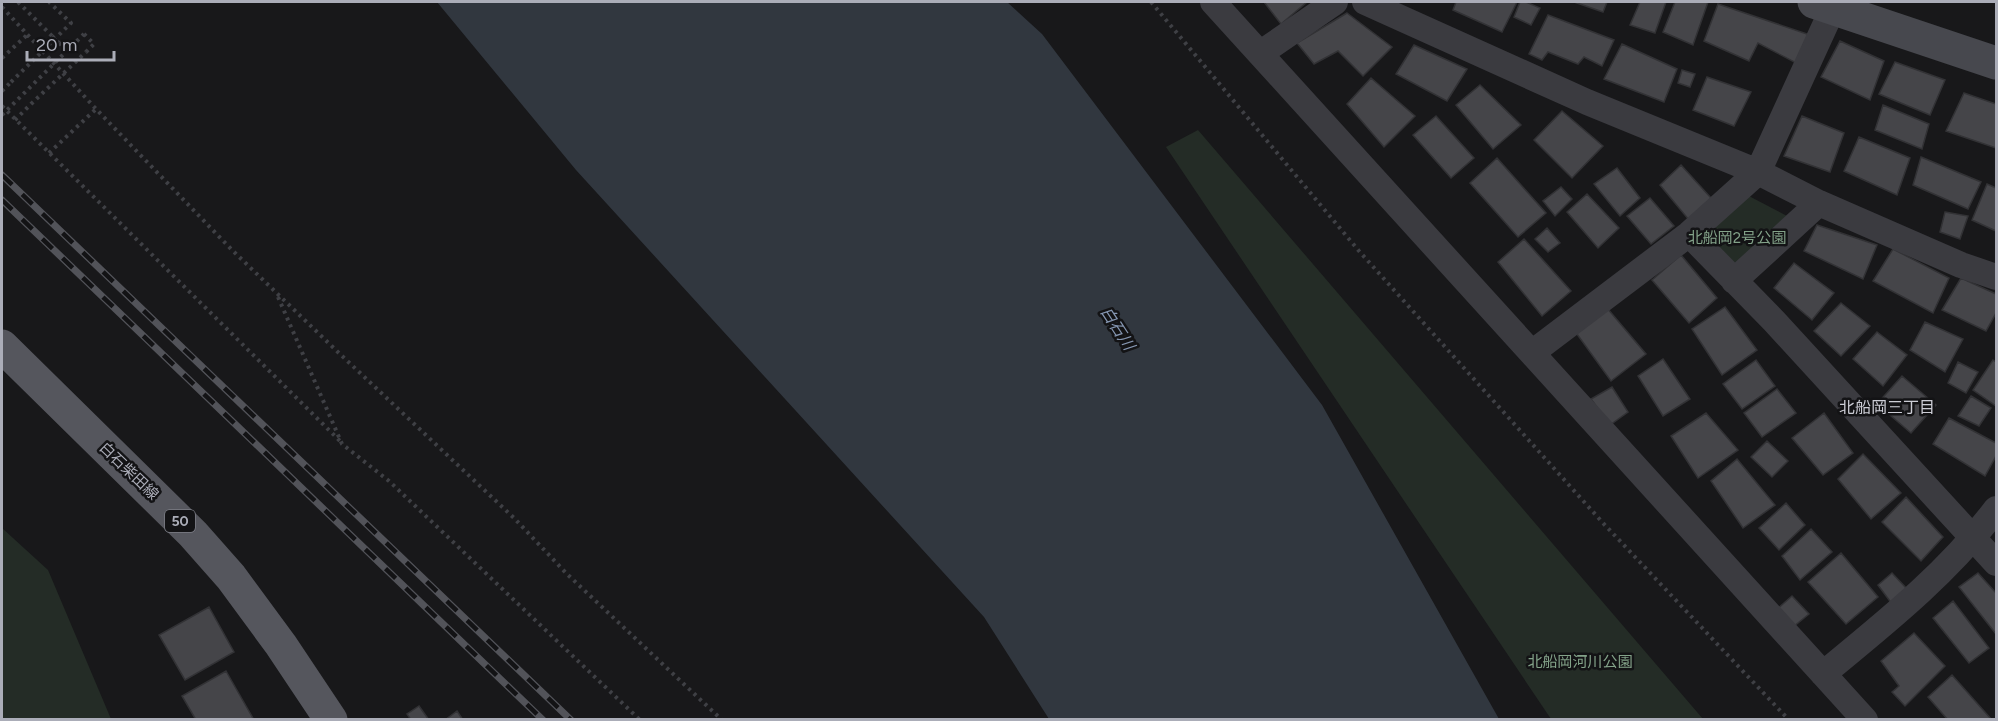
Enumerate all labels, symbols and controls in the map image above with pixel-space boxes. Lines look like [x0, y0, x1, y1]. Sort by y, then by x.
scale bar [27, 24, 114, 62]
text: 20 m [36, 34, 77, 56]
park label: 北船岡2号公園 [1688, 229, 1786, 247]
water label: 白石川 [1097, 303, 1140, 355]
district label: 北船岡三丁目 [1839, 398, 1935, 417]
street label: 白石柴田線 [96, 438, 162, 504]
road number: 50 [165, 510, 195, 532]
park label: 北船岡河川公園 [1527, 653, 1633, 671]

